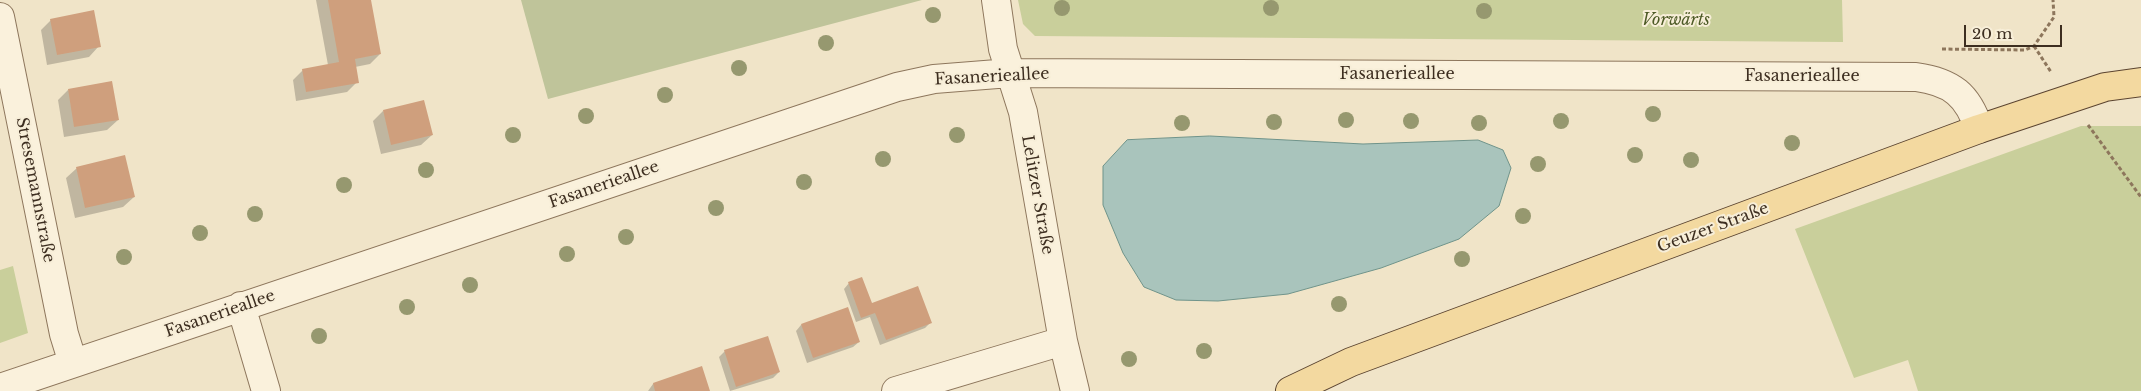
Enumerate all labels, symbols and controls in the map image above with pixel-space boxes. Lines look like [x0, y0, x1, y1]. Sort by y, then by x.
park label: Vorwärts [1642, 10, 1710, 30]
scale bar [1966, 15, 2064, 47]
text: 20 m [1972, 24, 2012, 43]
street label: Fasanerieallee [934, 64, 1050, 90]
street label: Fasanerieallee [1339, 64, 1455, 84]
street label: Fasanerieallee [1744, 66, 1860, 86]
street label: Stresemannstraße [12, 116, 58, 264]
street label: Lelitzer Straße [1017, 134, 1057, 256]
street label: Fasanerieallee [546, 157, 662, 213]
street label: Geuzer Straße [1655, 199, 1771, 257]
street label: Fasanerieallee [162, 286, 278, 342]

